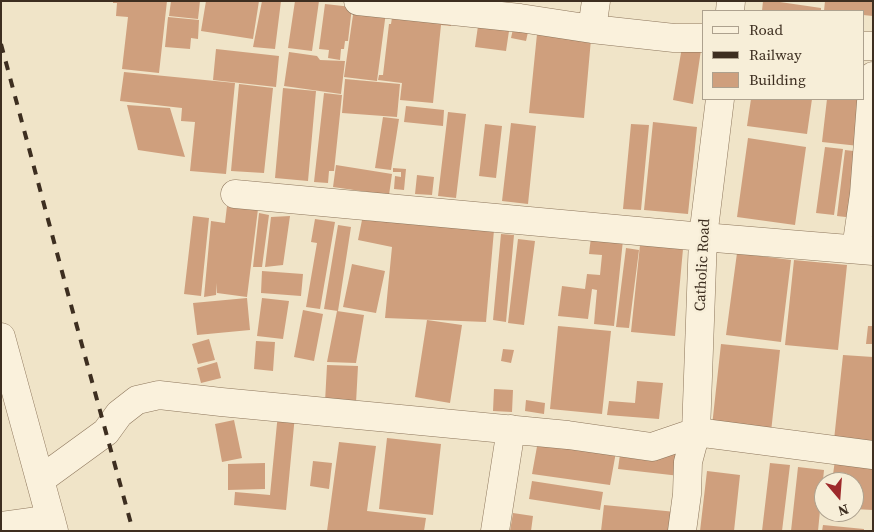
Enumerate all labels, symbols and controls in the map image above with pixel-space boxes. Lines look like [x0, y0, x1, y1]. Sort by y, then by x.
legend [702, 10, 864, 100]
text: Road [749, 19, 783, 40]
text: Railway [749, 44, 802, 65]
text: Building [749, 69, 806, 90]
street label: Catholic Road [692, 218, 714, 312]
north arrow [814, 472, 864, 522]
text: N [835, 499, 851, 521]

